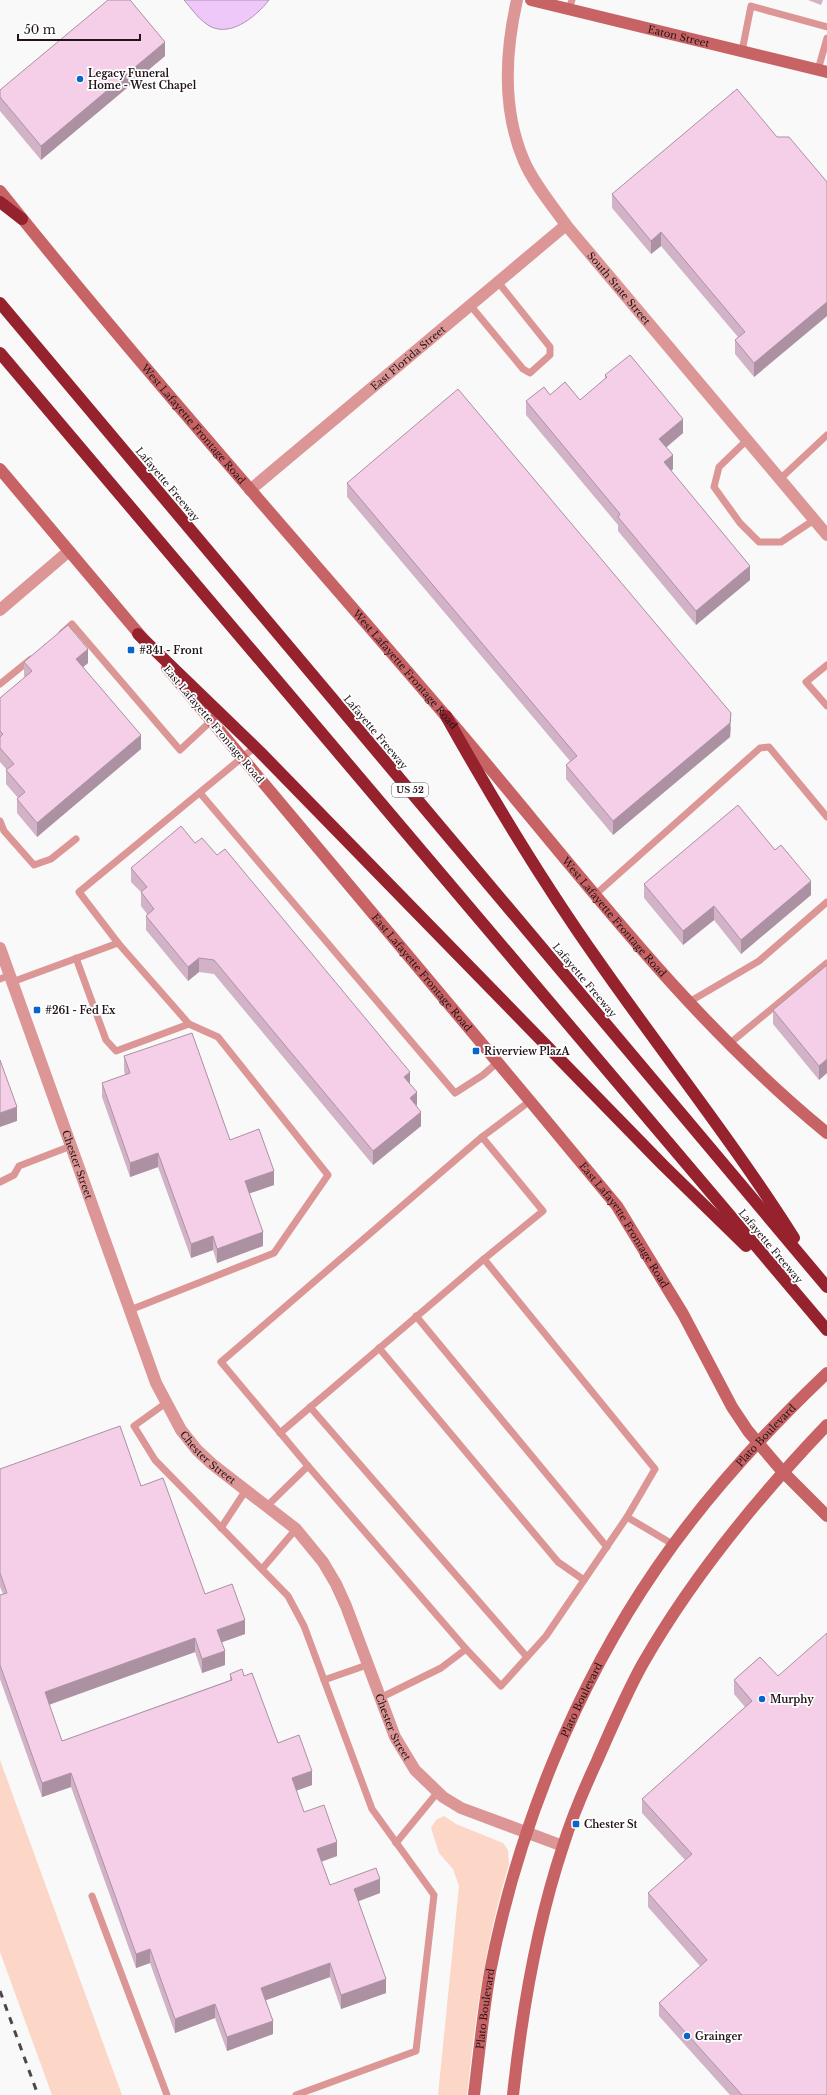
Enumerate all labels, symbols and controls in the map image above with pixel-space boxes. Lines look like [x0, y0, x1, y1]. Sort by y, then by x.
scale bar [18, 16, 140, 42]
text: 50 m [24, 22, 56, 37]
street label: Eaton Street [646, 23, 711, 50]
place label: Legacy Funeral Home - West Chapel [88, 67, 197, 92]
marker: Legacy Funeral Home - West Chapel [75, 74, 85, 84]
street label: South State Street [584, 249, 653, 328]
street label: East Florida Street [368, 323, 448, 393]
street label: West Lafayette Frontage Road [138, 361, 248, 487]
street label: Lafayette Freeway [133, 444, 203, 525]
street label: West Lafayette Frontage Road [349, 606, 460, 732]
place label: #341 - Front [139, 644, 203, 657]
marker: #341 - Front [126, 645, 136, 655]
street label: East Lafayette Frontage Road [161, 663, 267, 786]
street label: Lafayette Freeway [341, 692, 411, 773]
road number: US 52 [392, 783, 428, 797]
street label: West Lafayette Frontage Road [558, 854, 669, 980]
street label: East Lafayette Frontage Road [369, 911, 475, 1034]
street label: Lafayette Freeway [550, 940, 620, 1021]
place label: #261 - Fed Ex [45, 1004, 116, 1017]
marker: #261 - Fed Ex [32, 1005, 42, 1015]
place label: Riverview PlazA [484, 1045, 571, 1058]
marker: Riverview PlazA [471, 1046, 481, 1056]
street label: Chester Street [59, 1128, 96, 1201]
street label: East Lafayette Frontage Road [576, 1160, 671, 1290]
street label: Lafayette Freeway [736, 1206, 806, 1287]
street label: Plato Boulevard [733, 1401, 799, 1470]
street label: Chester Street [177, 1428, 238, 1487]
street label: Plato Boulevard [558, 1660, 605, 1739]
street label: Chester Street [372, 1692, 414, 1763]
place label: Murphy [770, 1693, 814, 1706]
marker: Murphy [757, 1694, 767, 1704]
place label: Chester St [584, 1818, 638, 1831]
marker: Chester St [571, 1819, 581, 1829]
street label: Plato Boulevard [473, 1967, 498, 2050]
place label: Grainger [695, 2030, 742, 2043]
marker: Grainger [682, 2031, 692, 2041]

